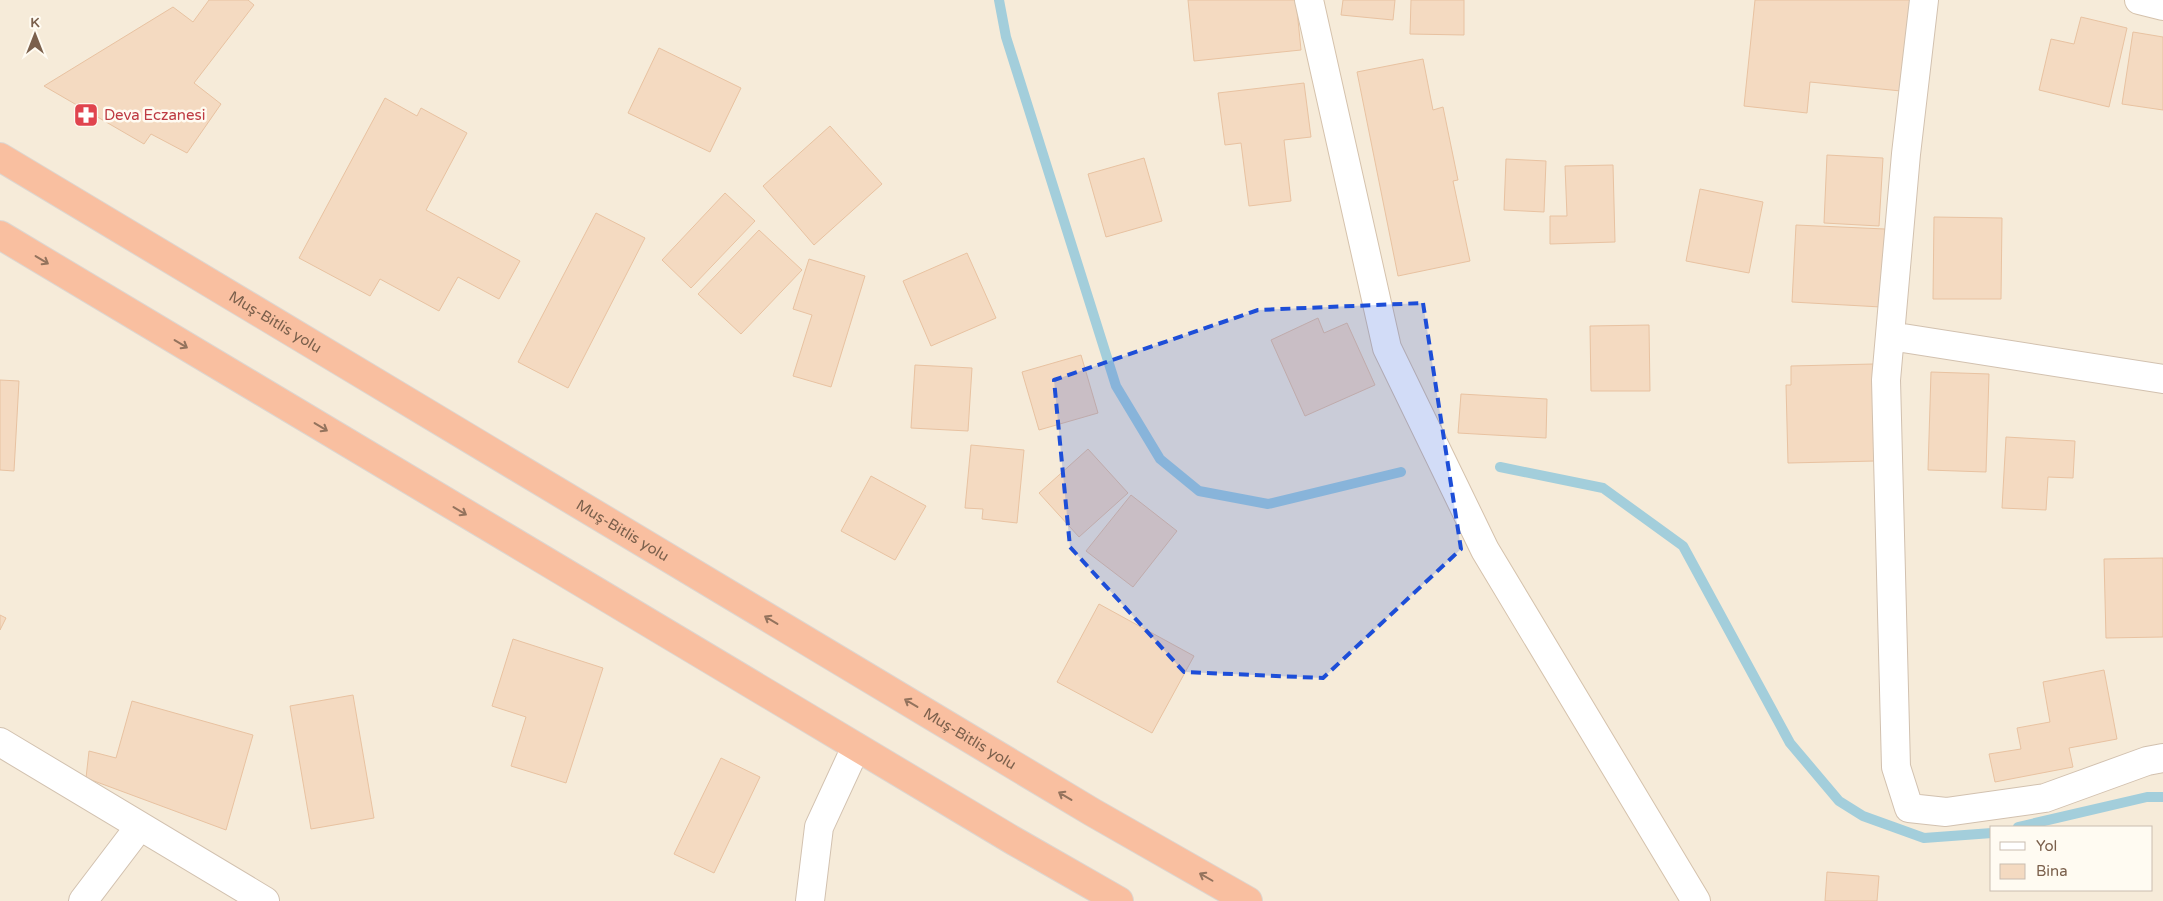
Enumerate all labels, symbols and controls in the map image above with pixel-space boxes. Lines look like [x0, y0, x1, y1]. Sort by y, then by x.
north arrow [10, 10, 60, 60]
text: K [30, 14, 40, 31]
pharmacy icon: Deva Eczanesi [73, 102, 99, 128]
place label: Deva Eczanesi [104, 106, 205, 124]
one-way arrow [34, 256, 48, 266]
street label: Muş-Bitlis yolu [226, 287, 325, 357]
one-way arrow [174, 339, 188, 349]
one-way arrow [313, 423, 327, 433]
street label: Muş-Bitlis yolu [573, 496, 672, 565]
one-way arrow [453, 506, 467, 516]
one-way arrow [765, 614, 779, 624]
one-way arrow [904, 698, 918, 708]
street label: Muş-Bitlis yolu [920, 704, 1020, 774]
one-way arrow [1059, 790, 1073, 800]
legend [1990, 826, 2153, 891]
text: Yol [2036, 837, 2057, 855]
text: Bina [2036, 862, 2068, 880]
one-way arrow [1199, 872, 1214, 882]

